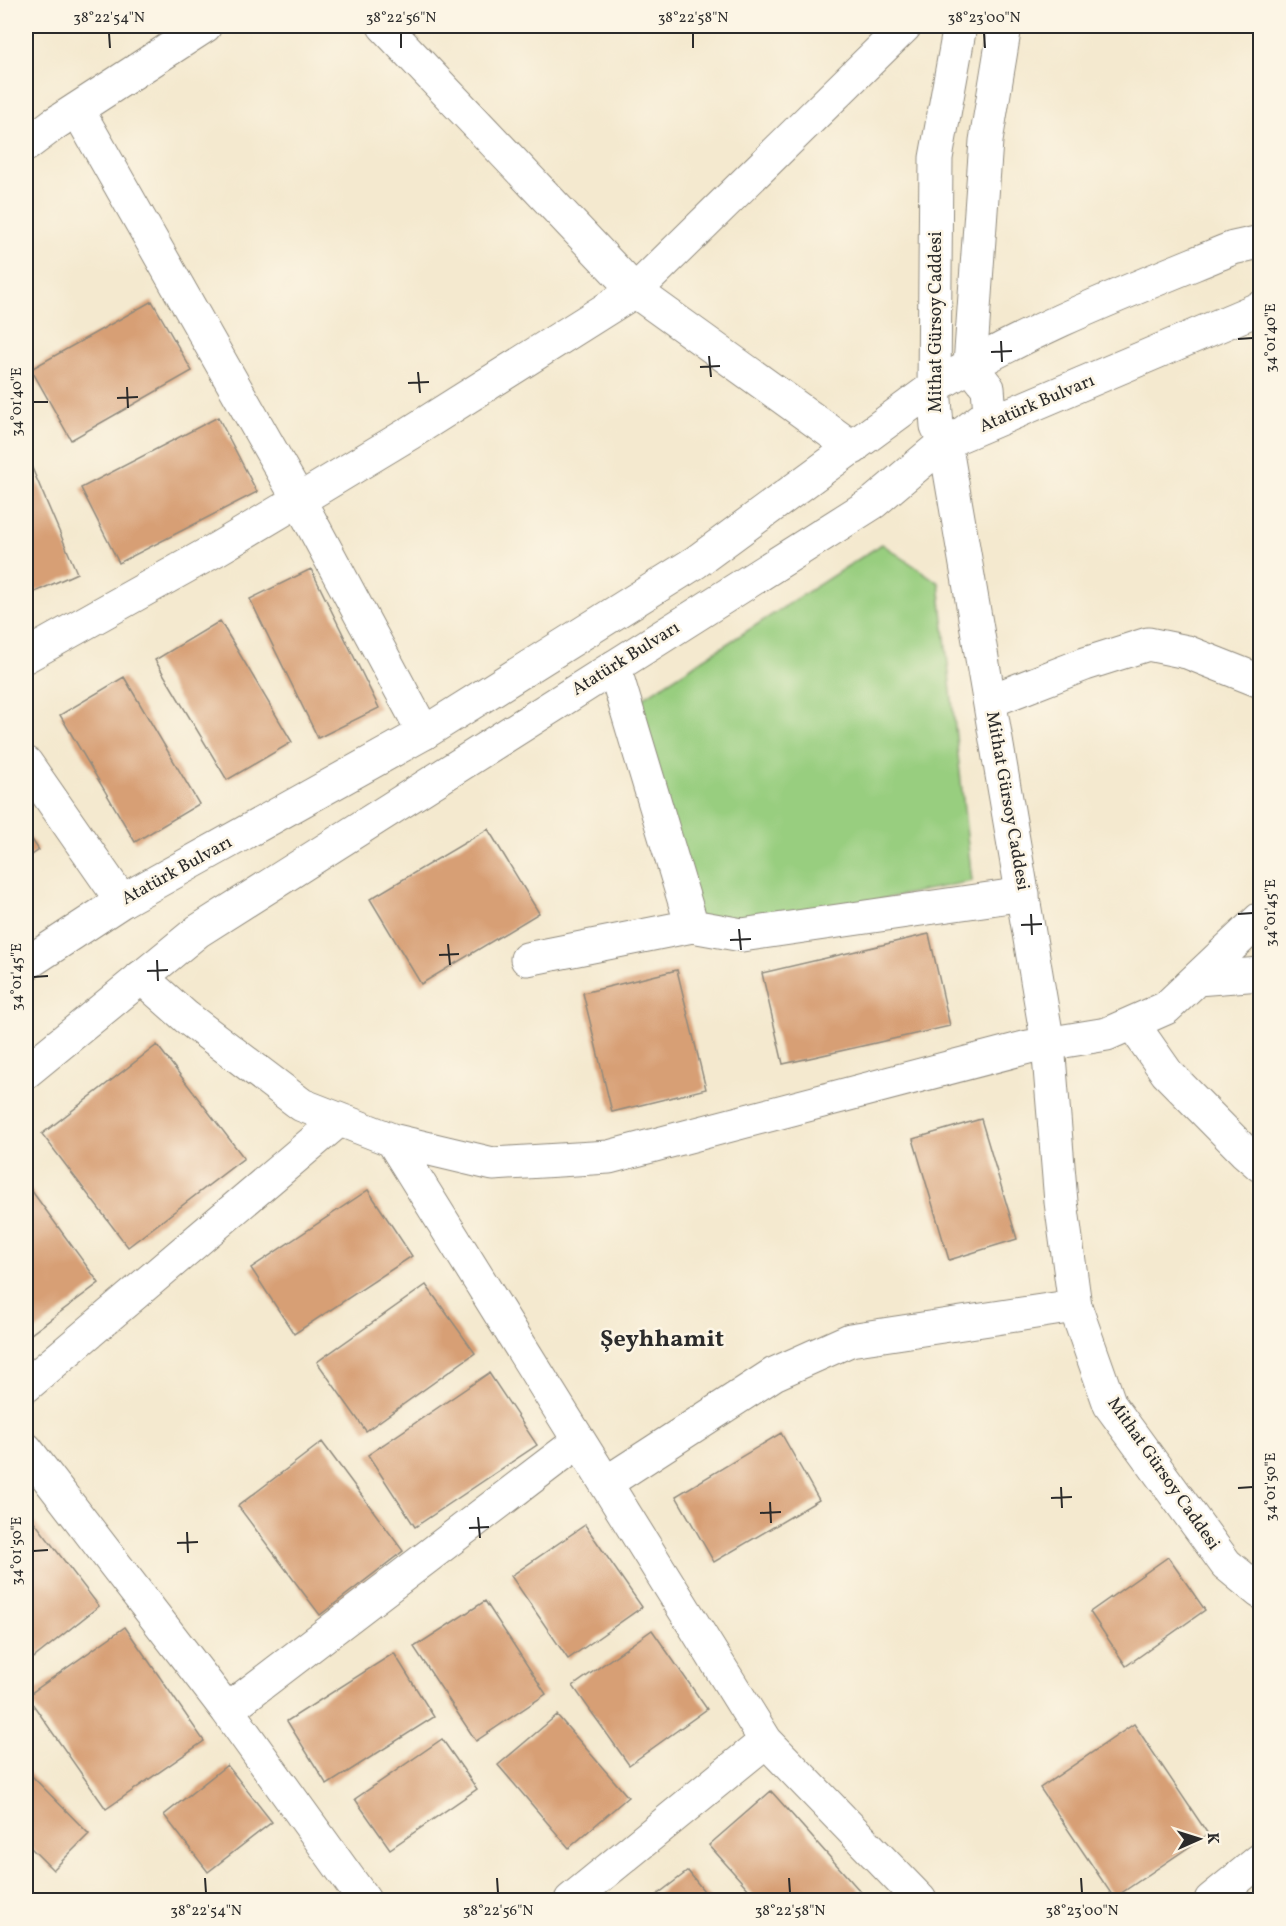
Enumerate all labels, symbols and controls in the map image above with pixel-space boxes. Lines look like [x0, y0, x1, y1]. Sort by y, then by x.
text: 38°22'54"N [73, 8, 145, 29]
text: 38°22'56"N [366, 8, 436, 29]
text: 38°22'58"N [658, 8, 728, 29]
text: 38°23'00"N [947, 8, 1021, 29]
street label: Mithat Gürsoy Caddesi [924, 231, 949, 413]
text: 34°01'40"E [1261, 303, 1282, 373]
text: 34°01'40"E [7, 367, 28, 437]
street label: Atatürk Bulvarı [975, 368, 1099, 440]
street label: Atatürk Bulvarı [567, 616, 685, 702]
street label: Mithat Gürsoy Caddesi [979, 710, 1035, 892]
street label: Atatürk Bulvarı [117, 830, 237, 912]
text: 34°01'45"E [1261, 879, 1282, 947]
text: 34°01'45"E [7, 943, 28, 1011]
district label: Şeyhhamit [600, 1323, 724, 1357]
street label: Mithat Gürsoy Caddesi [1101, 1393, 1225, 1555]
text: 34°01'50"E [1261, 1452, 1282, 1522]
text: 34°01'50"E [7, 1516, 28, 1586]
north arrow [1169, 1809, 1229, 1869]
text: K [1201, 1832, 1223, 1845]
text: 38°22'54"N [170, 1901, 242, 1922]
text: 38°22'56"N [463, 1901, 533, 1922]
text: 38°22'58"N [755, 1901, 825, 1922]
text: 38°23'00"N [1045, 1901, 1119, 1922]

